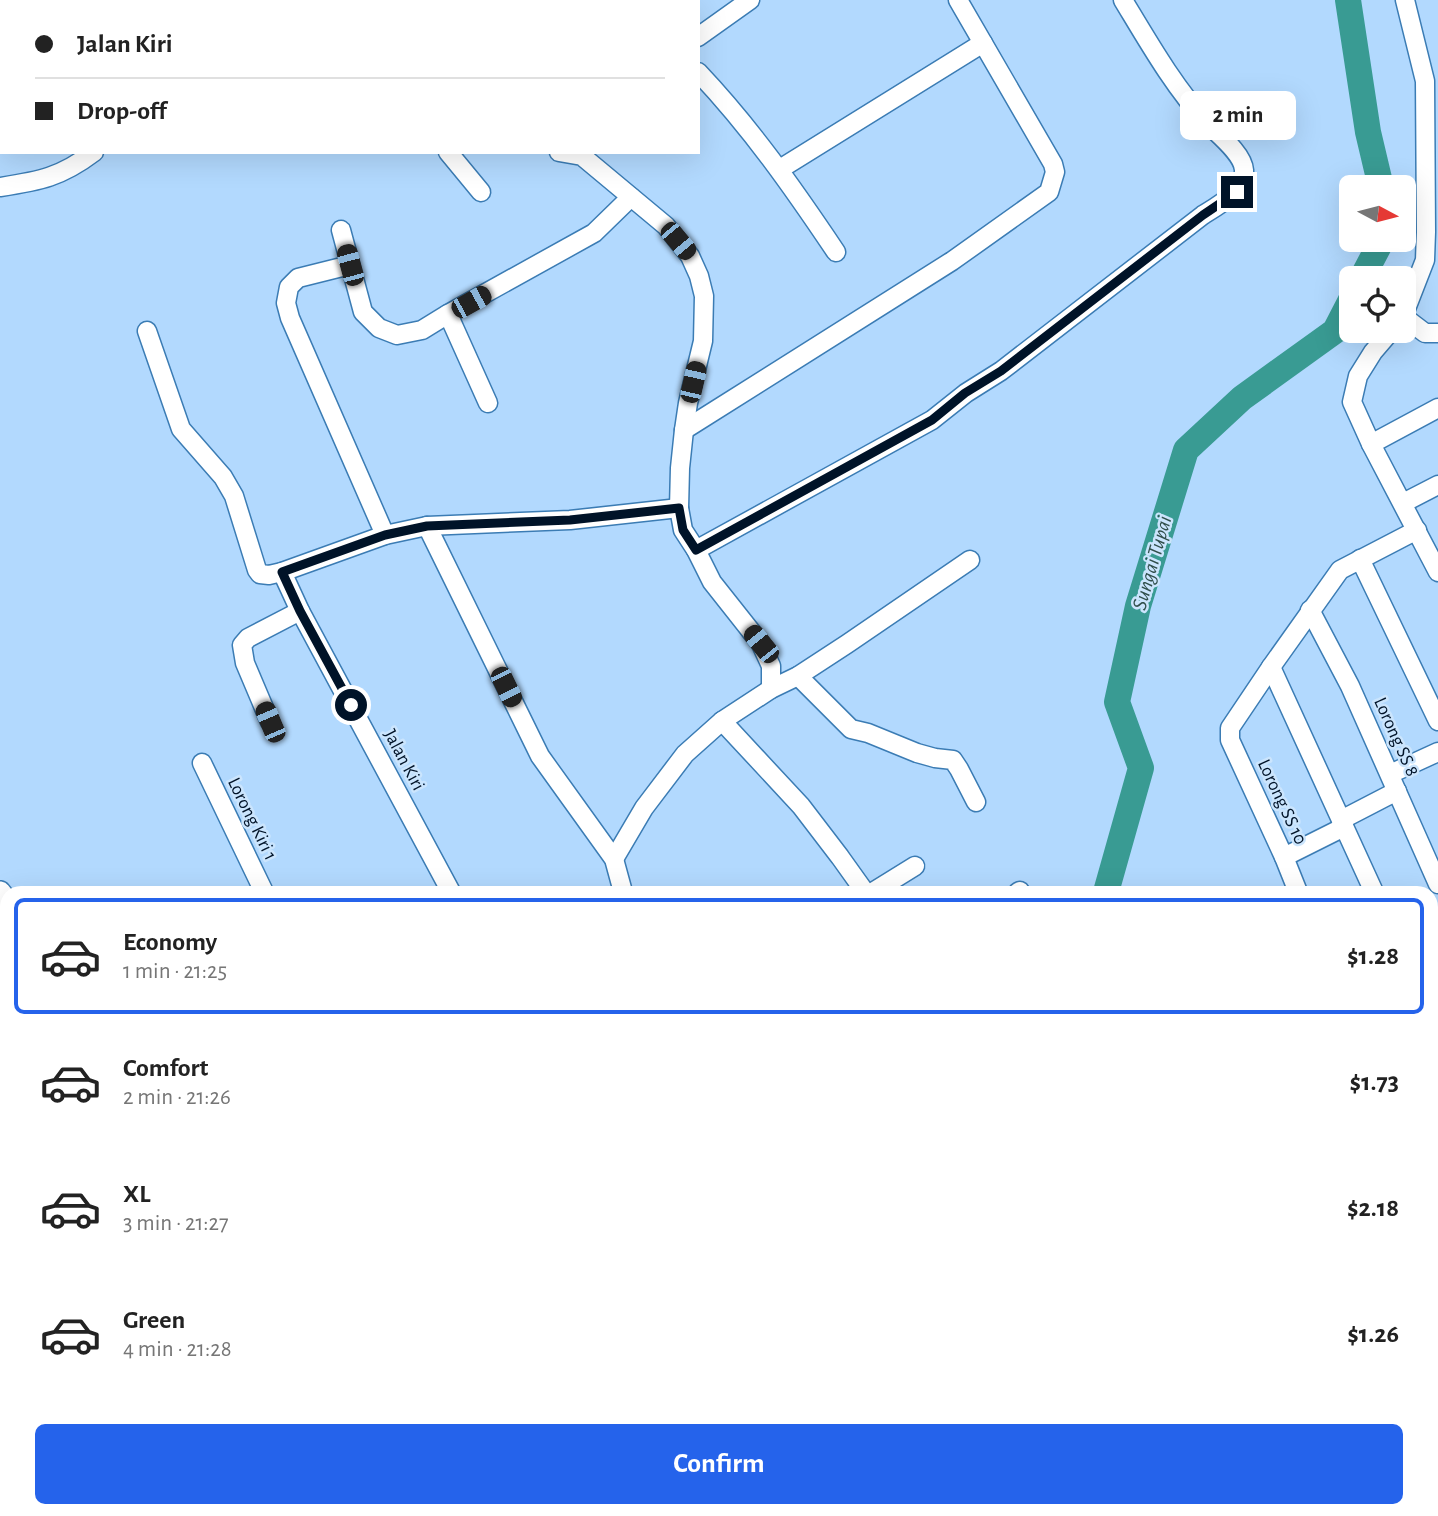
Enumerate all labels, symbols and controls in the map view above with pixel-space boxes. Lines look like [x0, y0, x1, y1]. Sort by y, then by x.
text: Jalan Kiri [77, 31, 172, 57]
callout: 2 min [1179, 90, 1295, 140]
text: Drop-off [77, 98, 166, 124]
text: 2 min [1212, 104, 1264, 127]
north arrow [1339, 175, 1416, 252]
map controls [1339, 175, 1416, 343]
route end [1221, 176, 1253, 208]
car [657, 218, 700, 264]
car [335, 242, 366, 288]
button: locate [1339, 266, 1416, 343]
car [448, 283, 495, 321]
car [679, 359, 708, 405]
water label: Sungai Tupai [1129, 513, 1176, 613]
car [740, 621, 783, 667]
car [488, 664, 525, 710]
route start [335, 689, 367, 721]
street label: Lorong SS 8 [1370, 695, 1422, 779]
car [253, 699, 288, 745]
street label: Jalan Kiri [380, 726, 428, 794]
street label: Lorong SS 10 [1254, 756, 1310, 848]
street label: Lorong Kiri 1 [224, 775, 280, 863]
icon: car [39, 925, 102, 988]
text: Economy [123, 929, 217, 955]
text: $1.28 [1347, 943, 1399, 969]
text: 1 min · 21:25 [123, 960, 227, 983]
icon: car [39, 1051, 102, 1114]
text: Comfort [123, 1055, 208, 1081]
text: $1.73 [1350, 1069, 1399, 1095]
text: 2 min · 21:26 [123, 1086, 231, 1109]
icon: car [39, 1177, 102, 1240]
text: XL [123, 1181, 150, 1207]
text: $2.18 [1347, 1195, 1399, 1221]
text: 3 min · 21:27 [123, 1212, 229, 1235]
icon: car [39, 1303, 102, 1366]
text: Green [123, 1307, 185, 1333]
text: $1.26 [1347, 1321, 1399, 1347]
text: 4 min · 21:28 [123, 1338, 232, 1361]
button: Confirm [35, 1424, 1403, 1504]

